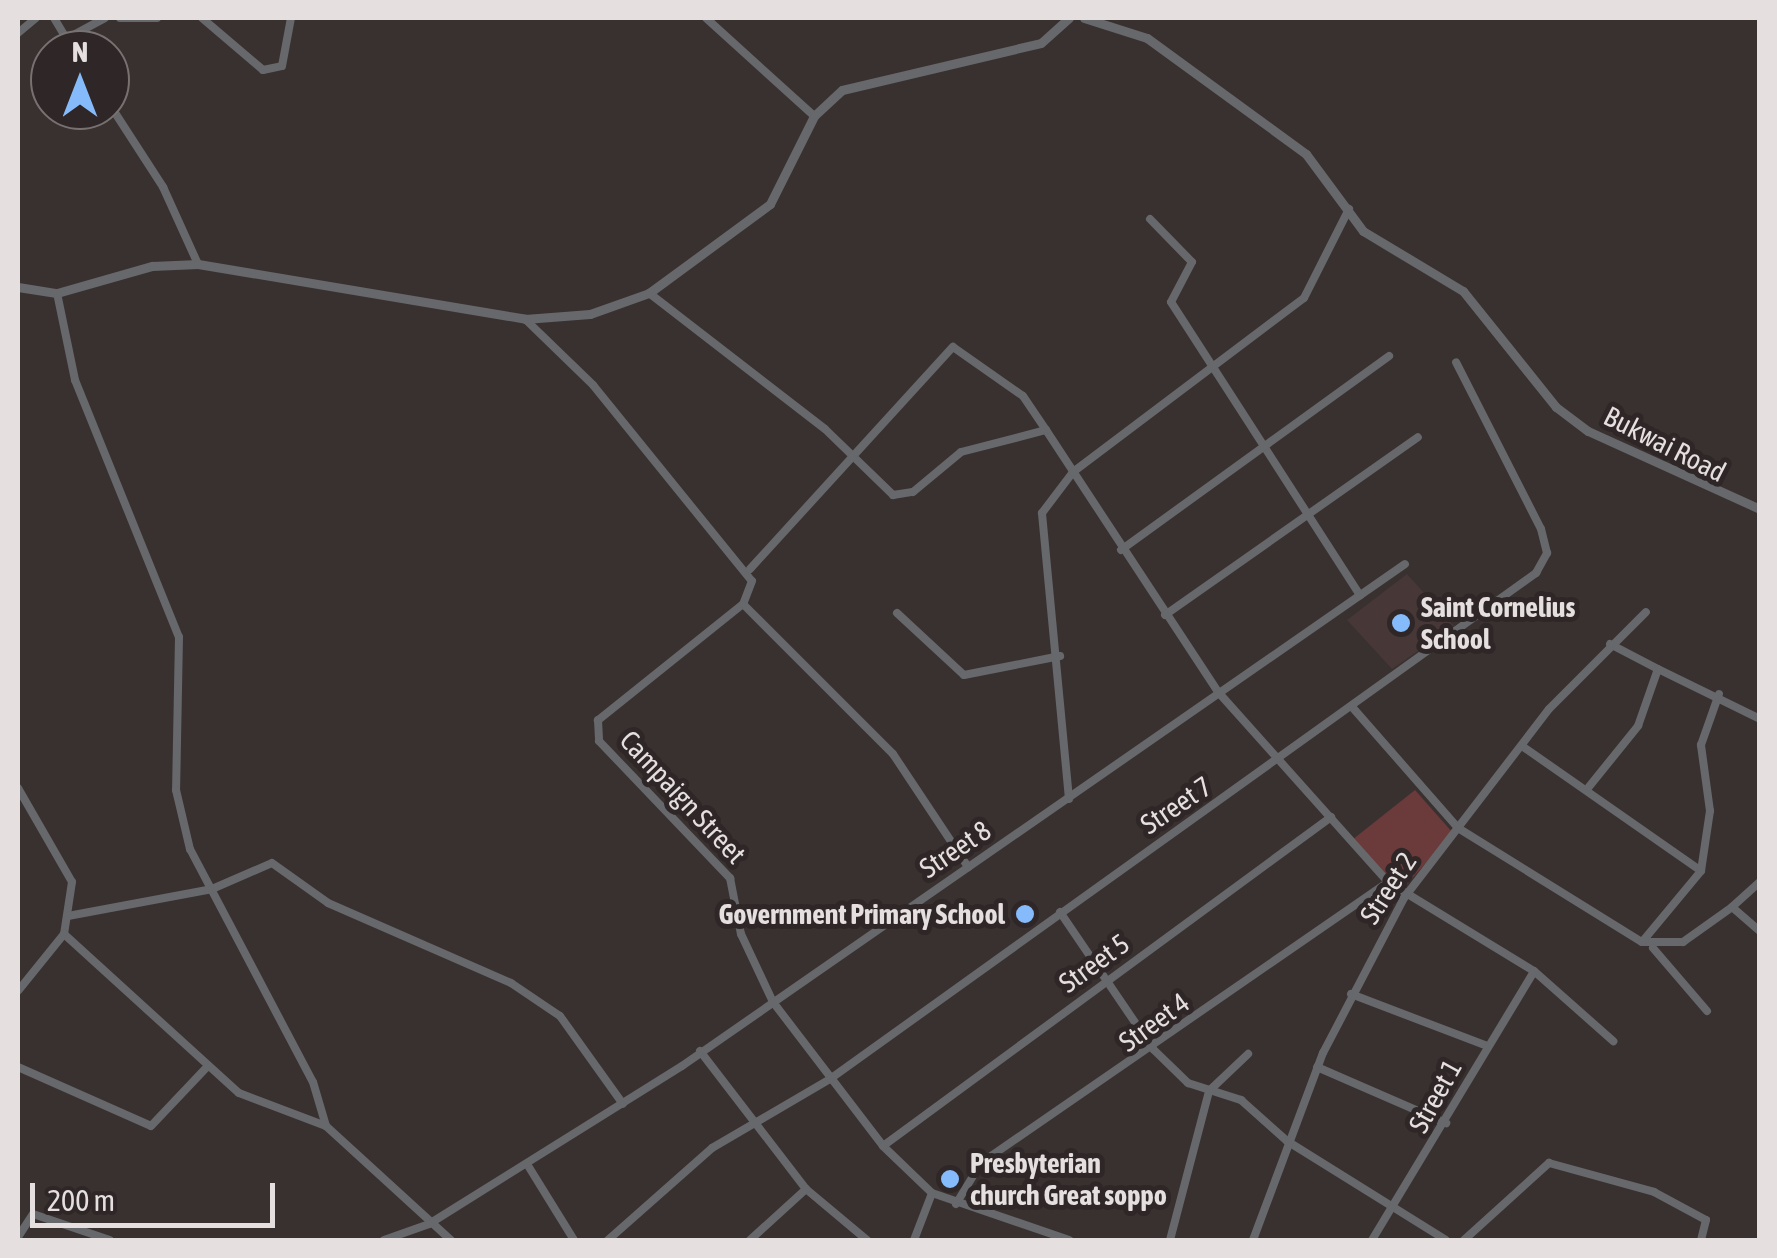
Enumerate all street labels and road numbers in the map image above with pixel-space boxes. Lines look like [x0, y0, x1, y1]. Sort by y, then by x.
street label: Bukwai Road [1598, 399, 1732, 489]
street label: Campaign Street [613, 724, 753, 870]
street label: Street 7 [1134, 769, 1218, 841]
street label: Street 8 [913, 813, 997, 885]
street label: Street 2 [1353, 846, 1423, 930]
street label: Street 5 [1052, 926, 1136, 1000]
street label: Street 4 [1112, 985, 1196, 1059]
street label: Street 1 [1401, 1054, 1469, 1138]

